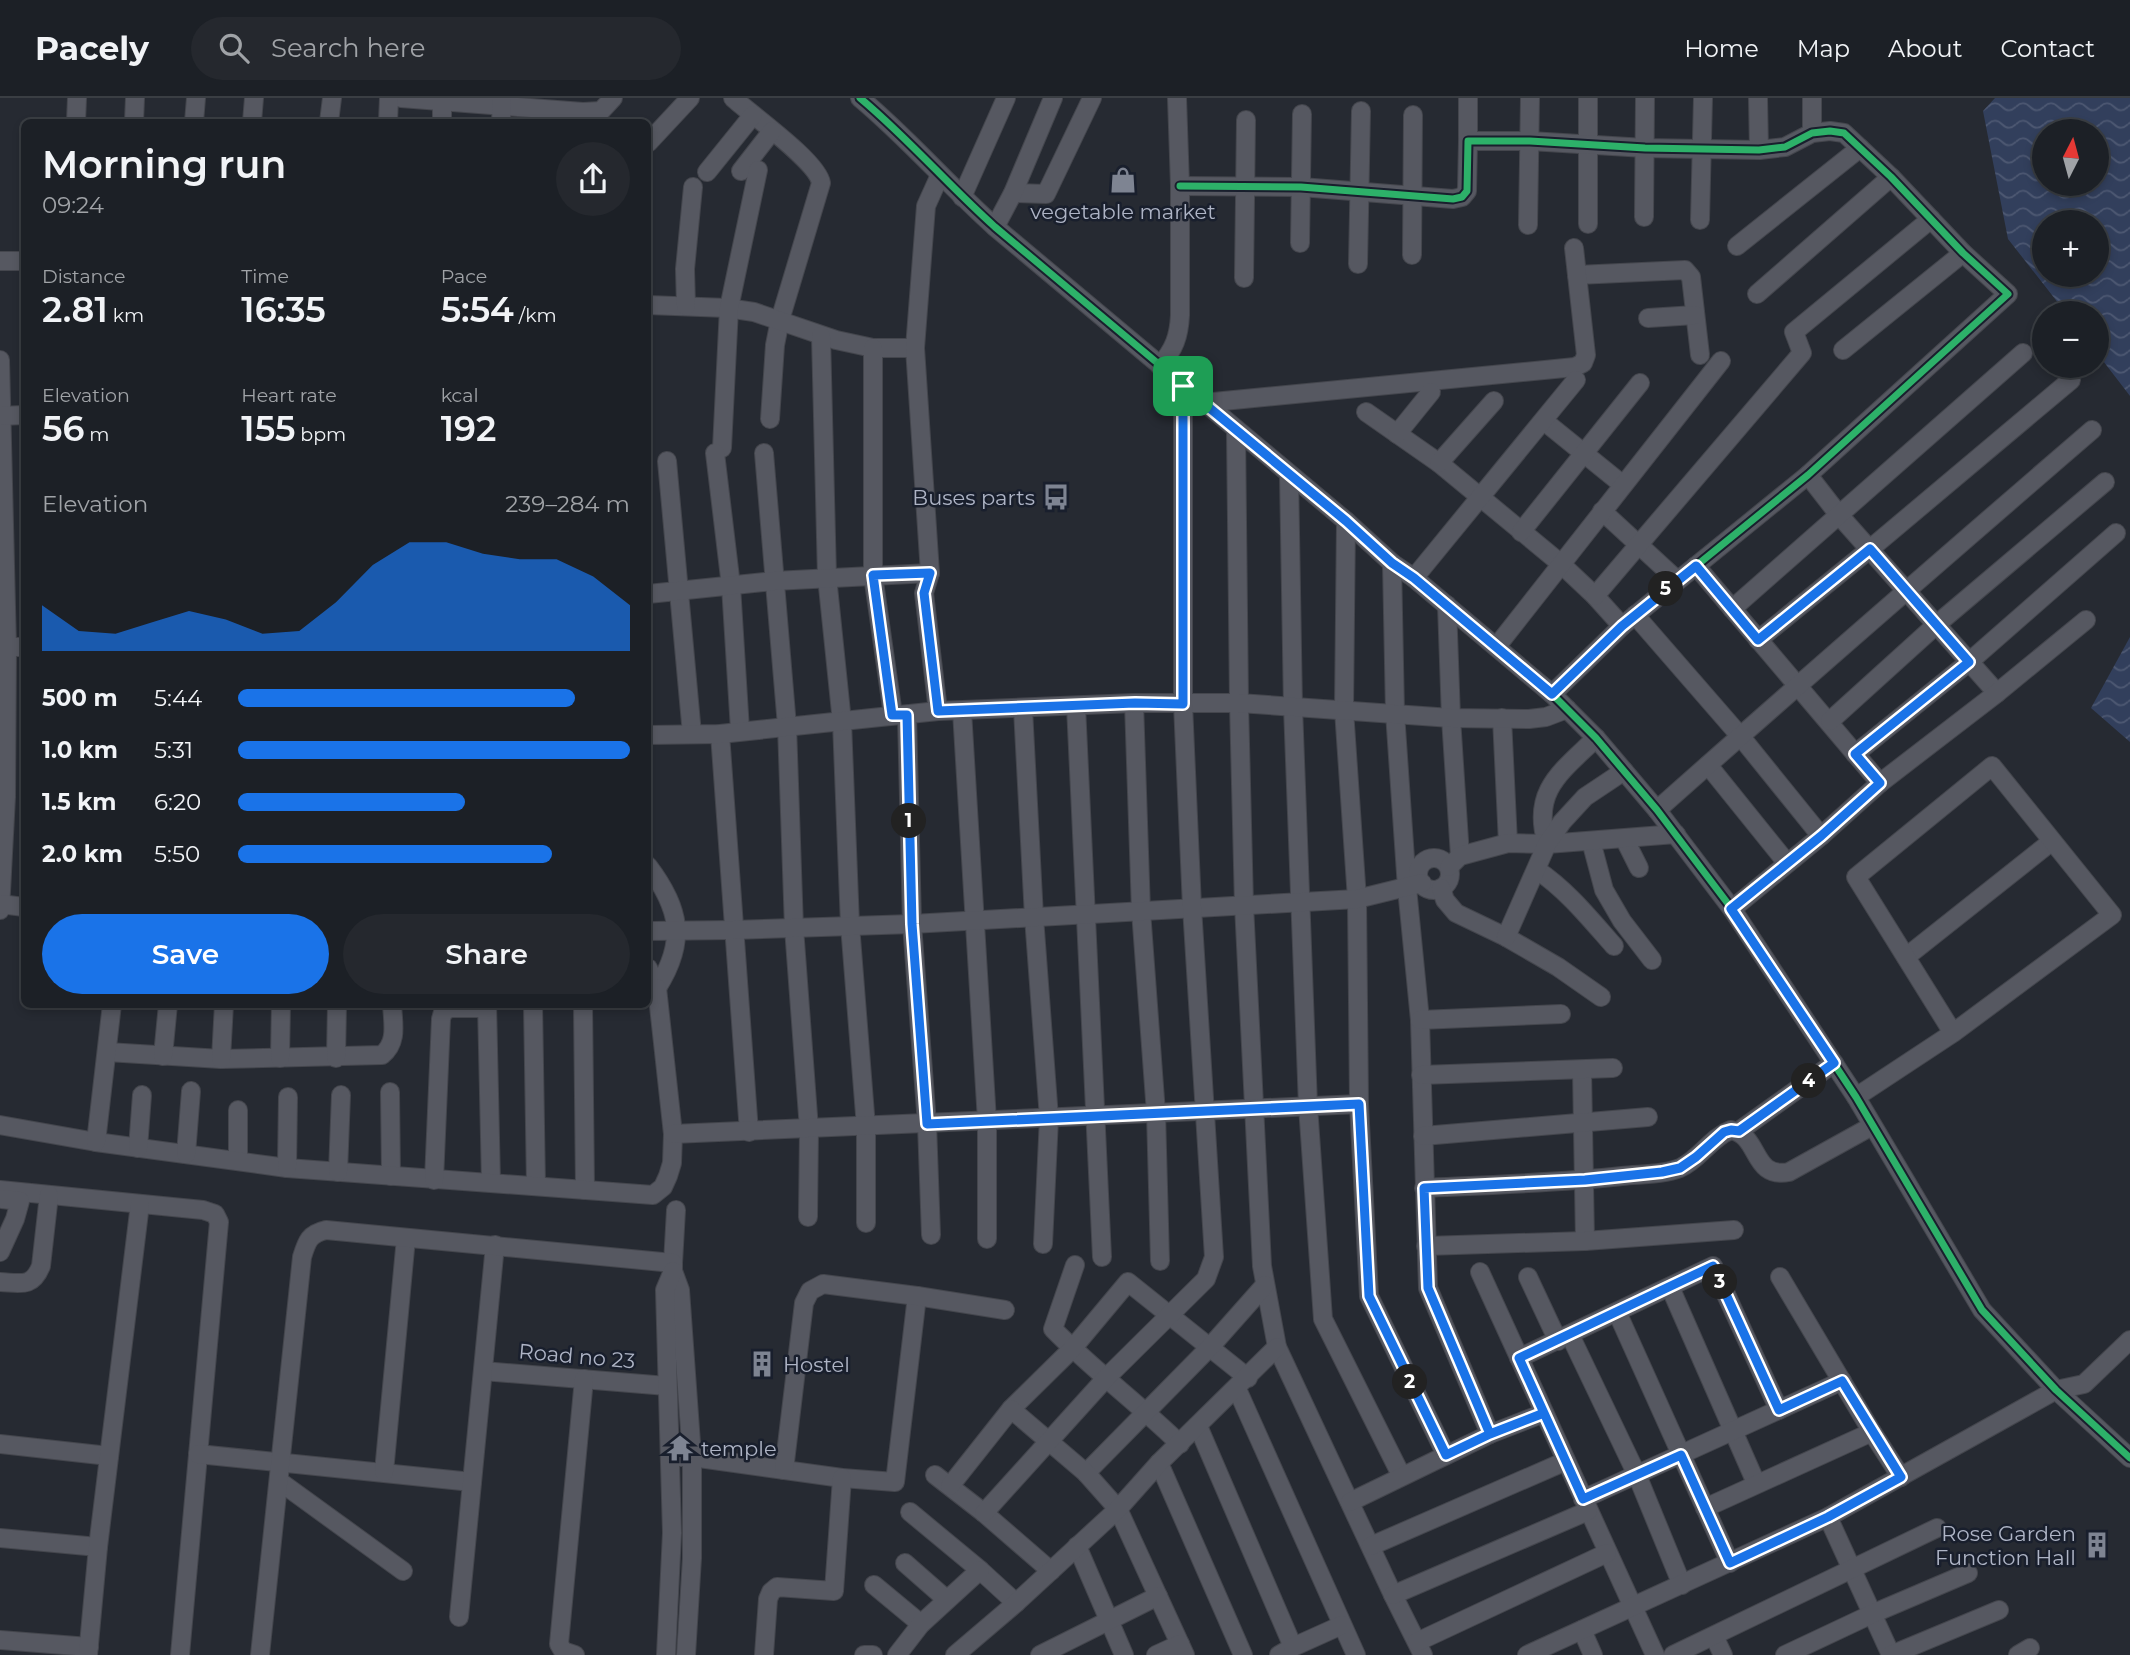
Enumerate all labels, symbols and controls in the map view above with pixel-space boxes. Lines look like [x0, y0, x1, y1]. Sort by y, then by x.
search box [191, 17, 681, 80]
text: Pacely [35, 28, 149, 68]
icon: search [215, 29, 253, 67]
text: Search here [271, 32, 426, 64]
text: Home [1684, 34, 1759, 63]
text: Map [1797, 34, 1850, 63]
text: About [1888, 34, 1962, 63]
text: Contact [2000, 34, 2095, 63]
north arrow [2032, 119, 2109, 196]
map controls [2032, 119, 2109, 378]
text: Morning run [42, 141, 286, 188]
button: share [556, 142, 630, 216]
shop icon: vegetable market [1108, 165, 1138, 195]
text: 09:24 [42, 191, 104, 219]
place label: vegetable market [1030, 199, 1216, 224]
button: + [2032, 210, 2109, 287]
text: Distance [42, 265, 125, 288]
text: Time [241, 265, 289, 288]
text: Pace [441, 265, 487, 288]
text: 2.81 [42, 288, 108, 331]
text: 16:35 [241, 288, 326, 331]
text: 5:54 [441, 288, 514, 331]
button: − [2032, 301, 2109, 378]
text: km [108, 304, 144, 327]
text: /km [514, 304, 557, 327]
pin [1153, 356, 1213, 416]
icon: arrive [1164, 367, 1202, 405]
text: Elevation [42, 384, 130, 407]
text: Heart rate [241, 384, 337, 407]
text: kcal [441, 384, 479, 407]
text: 56 [42, 407, 84, 450]
text: 155 [241, 407, 295, 450]
text: 192 [441, 407, 496, 450]
text: m [84, 423, 110, 446]
text: bpm [295, 423, 346, 446]
bus stop icon: Buses parts [1041, 482, 1071, 512]
place label: Buses parts [912, 485, 1035, 510]
text: Elevation [42, 490, 148, 518]
text: 239–284 m [505, 490, 630, 518]
pin: 5 [1648, 572, 1684, 606]
text: 5 [1660, 577, 1671, 600]
text: 500 m [42, 684, 118, 712]
text: 5:44 [154, 684, 202, 712]
text: 1.0 km [42, 736, 118, 764]
text: 5:31 [154, 736, 193, 764]
text: 1.5 km [42, 788, 116, 816]
text: 6:20 [154, 788, 201, 816]
pin: 1 [892, 804, 926, 838]
text: 1 [905, 809, 912, 832]
text: 2.0 km [42, 840, 123, 868]
text: 5:50 [154, 840, 200, 868]
button: Save [42, 914, 329, 994]
button: Share [343, 914, 630, 994]
pin: 4 [1792, 1063, 1826, 1098]
text: 4 [1802, 1069, 1815, 1092]
pin: 3 [1702, 1264, 1738, 1300]
text: 3 [1714, 1270, 1725, 1293]
street label: Road no 23 [518, 1338, 636, 1374]
building icon: Hostel [747, 1349, 777, 1379]
place label: Hostel [783, 1352, 850, 1377]
pin: 2 [1392, 1364, 1428, 1400]
text: 2 [1404, 1370, 1415, 1393]
temple icon: temple [665, 1433, 695, 1463]
place label: temple [701, 1436, 777, 1461]
place label: Rose Garden Function Hall [1935, 1521, 2076, 1570]
building icon: Rose Garden Function Hall [2082, 1530, 2112, 1560]

